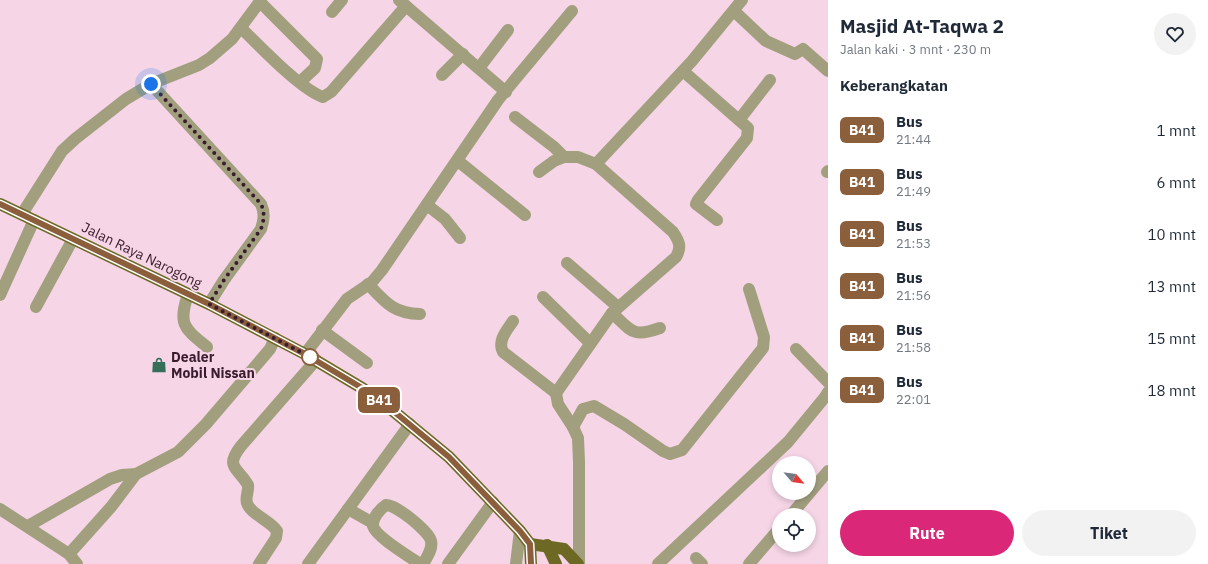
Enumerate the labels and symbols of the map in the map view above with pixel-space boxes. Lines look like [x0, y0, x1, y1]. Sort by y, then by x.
your location [141, 74, 161, 94]
street label: Jalan Raya Narogong [79, 218, 206, 292]
place label: Dealer Mobil Nissan [171, 348, 255, 382]
unlabelled marker [301, 348, 319, 366]
shop icon: Dealer Mobil Nissan [150, 356, 168, 374]
line badge: B41 [356, 387, 402, 413]
north arrow [772, 456, 816, 500]

